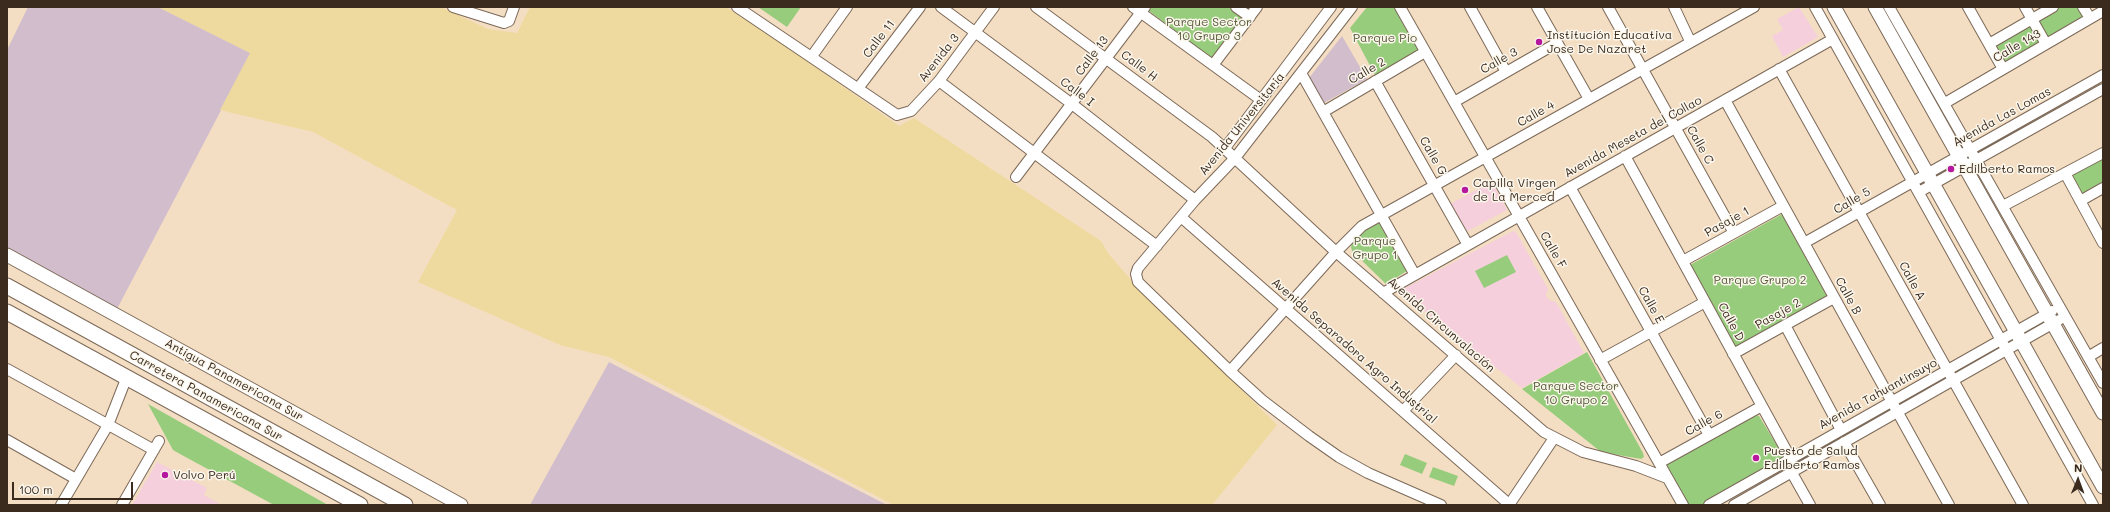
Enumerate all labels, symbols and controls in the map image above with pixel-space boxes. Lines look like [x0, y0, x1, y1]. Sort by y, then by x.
park label: Parque Sector 10 Grupo 3 [1166, 15, 1252, 43]
street label: Calle 11 [860, 17, 898, 61]
street label: Calle 143 [1991, 27, 2043, 65]
place label: Institución Educativa Jose De Nazaret [1547, 28, 1672, 56]
street label: Avenida 3 [916, 31, 962, 85]
park label: Parque Pio [1353, 31, 1417, 45]
street label: Calle 13 [1072, 33, 1112, 79]
marker: Institución Educativa Jose De Nazaret [1534, 37, 1544, 47]
street label: Calle 3 [1478, 45, 1520, 77]
street label: Calle H [1118, 48, 1160, 84]
street label: Calle 2 [1346, 55, 1388, 87]
street label: Avenida Universitaria [1196, 70, 1288, 178]
street label: Calle I [1057, 75, 1097, 109]
street label: Avenida Las Lomas [1950, 84, 2054, 150]
street label: Avenida Meseta del Collao [1562, 93, 1704, 181]
street label: Calle 4 [1515, 98, 1557, 130]
street label: Calle C [1684, 123, 1716, 167]
street label: Calle G [1416, 134, 1450, 178]
place label: Edilberto Ramos [1959, 162, 2055, 176]
marker: Edilberto Ramos [1946, 164, 1956, 174]
place label: Capilla Virgen de La Merced [1473, 176, 1556, 204]
marker: Capilla Virgen de La Merced [1460, 185, 1470, 195]
street label: Calle 5 [1831, 185, 1873, 217]
street label: Pasaje 1 [1702, 204, 1752, 240]
street label: Calle F [1537, 229, 1569, 271]
park label: Parque Grupo 1 [1352, 234, 1398, 262]
street label: Calle A [1896, 259, 1928, 303]
park label: Parque Grupo 2 [1714, 273, 1806, 287]
street label: Avenida Circunvalación [1384, 274, 1498, 376]
street label: Avenida Separadora Agro Industrial [1268, 275, 1440, 427]
street label: Calle B [1832, 275, 1864, 317]
street label: Calle E [1635, 284, 1667, 326]
street label: Pasaje 2 [1753, 296, 1803, 332]
street label: Calle D [1715, 300, 1747, 344]
street label: Antigua Panamericana Sur [162, 336, 306, 424]
street label: Carretera Panamericana Sur [127, 348, 285, 444]
street label: Avenida Tahuantinsuyo [1816, 355, 1940, 433]
park label: Parque Sector 10 Grupo 2 [1533, 379, 1619, 407]
street label: Calle 6 [1683, 407, 1725, 439]
place label: Puesto de Salud Edilberto Ramos [1764, 444, 1860, 472]
marker: Puesto de Salud Edilberto Ramos [1751, 453, 1761, 463]
north arrow [2058, 460, 2098, 500]
text: N [2074, 460, 2083, 475]
place label: Volvo Perú [173, 468, 235, 482]
marker: Volvo Perú [160, 470, 170, 480]
scale bar [14, 474, 135, 500]
text: 100 m [19, 481, 53, 497]

